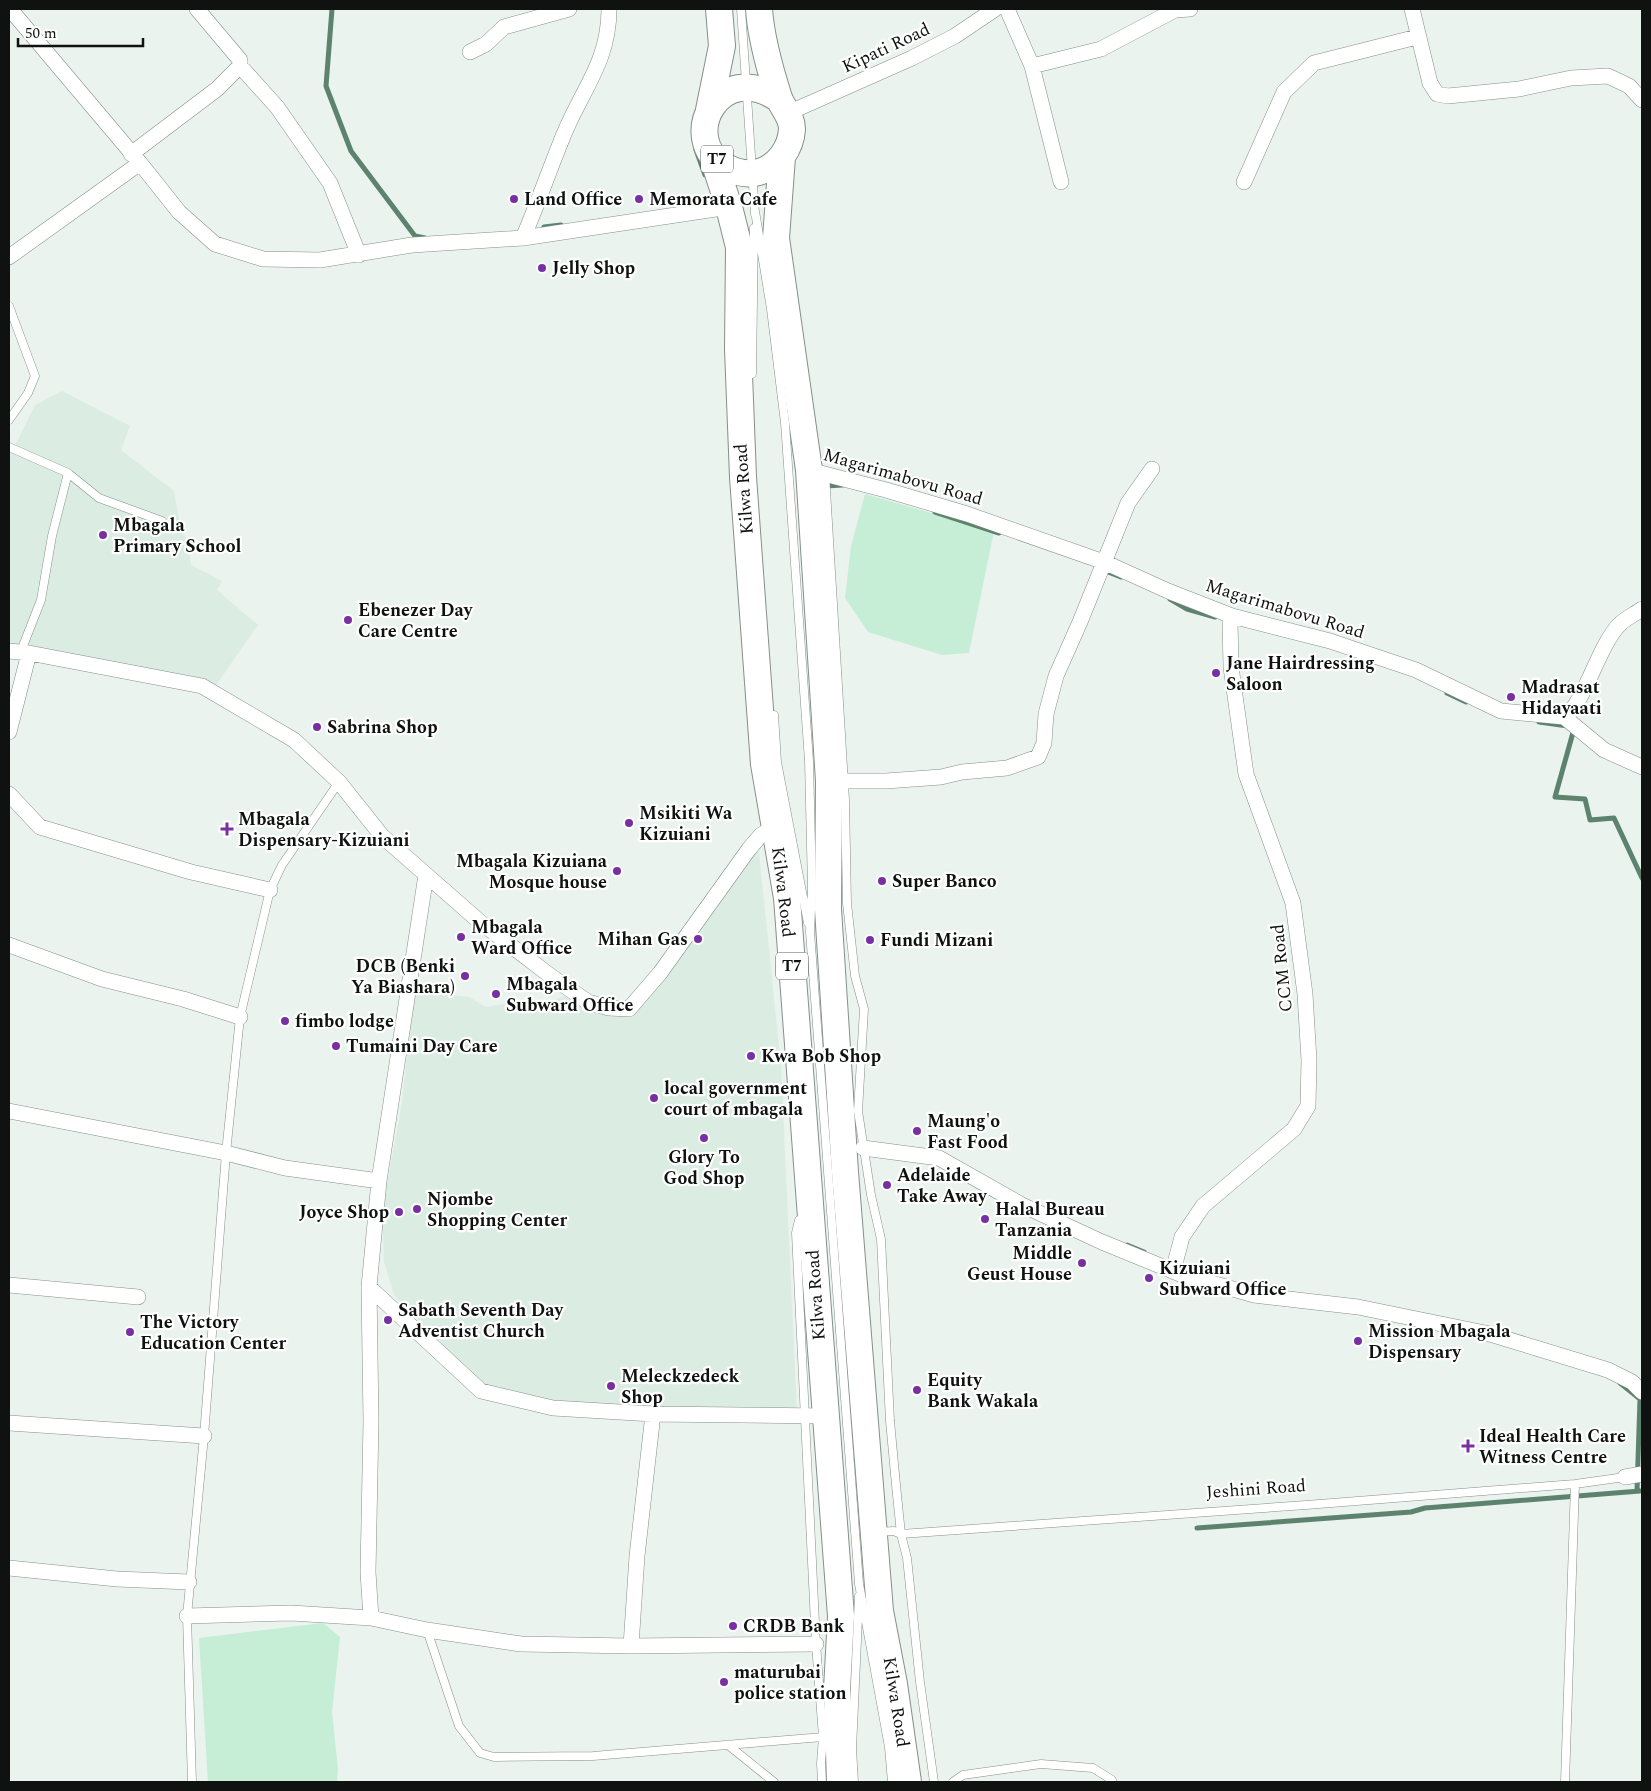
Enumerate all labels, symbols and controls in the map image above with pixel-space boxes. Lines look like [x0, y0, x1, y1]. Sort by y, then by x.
scale bar [18, 15, 142, 47]
street label: Kipati Road [837, 16, 935, 80]
text: 50 m [25, 22, 57, 45]
road number: T7 [701, 146, 733, 172]
place label: Land Office [524, 186, 622, 213]
place label: Memorata Cafe [649, 186, 777, 213]
marker: Land Office [508, 193, 520, 205]
marker: Memorata Cafe [633, 193, 645, 205]
place label: Jelly Shop [552, 255, 635, 282]
marker: Jelly Shop [536, 262, 548, 274]
street label: Magarimabovu Road [820, 441, 986, 513]
street label: Kilwa Road [727, 443, 761, 535]
place label: Mbagala Primary School [113, 512, 241, 560]
marker: Mbagala Primary School [97, 529, 109, 541]
street label: Magarimabovu Road [1202, 572, 1368, 646]
place label: Ebenezer Day Care Centre [358, 597, 474, 645]
marker: Ebenezer Day Care Centre [342, 614, 354, 626]
place label: Jane Hairdressing Saloon [1226, 650, 1375, 698]
marker: Jane Hairdressing Saloon [1210, 667, 1222, 679]
place label: Madrasat Hidayaati [1521, 674, 1602, 722]
marker: Madrasat Hidayaati [1505, 691, 1517, 703]
place label: Sabrina Shop [327, 714, 438, 741]
marker: Sabrina Shop [311, 721, 323, 733]
place label: Msikiti Wa Kizuiani [639, 800, 733, 848]
place label: Mbagala Dispensary-Kizuiani [238, 806, 410, 854]
marker: Msikiti Wa Kizuiani [623, 817, 635, 829]
marker: Mbagala Dispensary-Kizuiani [220, 822, 234, 836]
street label: Kilwa Road [764, 845, 802, 939]
place label: Mbagala Kizuiana Mosque house [456, 848, 608, 896]
marker: Mbagala Kizuiana Mosque house [611, 865, 623, 877]
place label: Super Banco [892, 868, 997, 895]
marker: Super Banco [876, 875, 888, 887]
place label: Mbagala Ward Office [471, 914, 572, 962]
street label: CCM Road [1264, 923, 1300, 1013]
place label: Mihan Gas [597, 926, 688, 953]
place label: Fundi Mizani [880, 927, 993, 954]
marker: Mbagala Ward Office [455, 931, 467, 943]
marker: Mihan Gas [692, 933, 704, 945]
marker: Fundi Mizani [864, 934, 876, 946]
road number: T7 [776, 952, 808, 979]
place label: DCB (Benki Ya Biashara) [351, 953, 455, 1001]
marker: DCB (Benki Ya Biashara) [459, 970, 471, 982]
place label: Mbagala Subward Office [506, 971, 634, 1019]
marker: Mbagala Subward Office [490, 988, 502, 1000]
place label: fimbo lodge [295, 1008, 394, 1035]
marker: fimbo lodge [279, 1015, 291, 1027]
place label: Tumaini Day Care [346, 1033, 498, 1060]
marker: Tumaini Day Care [330, 1040, 342, 1052]
place label: Kwa Bob Shop [761, 1043, 881, 1070]
marker: Kwa Bob Shop [745, 1050, 757, 1062]
place label: local government court of mbagala [664, 1075, 807, 1123]
marker: local government court of mbagala [648, 1092, 660, 1104]
place label: Maung'o Fast Food [927, 1108, 1009, 1156]
marker: Maung'o Fast Food [911, 1125, 923, 1137]
marker: Glory To God Shop [698, 1132, 710, 1144]
place label: Glory To God Shop [664, 1144, 744, 1192]
place label: Adelaide Take Away [897, 1162, 988, 1210]
marker: Adelaide Take Away [881, 1179, 893, 1191]
place label: Njombe Shopping Center [427, 1186, 567, 1234]
place label: Halal Bureau Tanzania [995, 1196, 1105, 1244]
place label: Joyce Shop [299, 1199, 389, 1226]
marker: Njombe Shopping Center [411, 1203, 423, 1215]
marker: Joyce Shop [393, 1206, 405, 1218]
marker: Halal Bureau Tanzania [979, 1213, 991, 1225]
place label: Middle Geust House [967, 1240, 1072, 1288]
street label: Kilwa Road [799, 1249, 833, 1341]
place label: Kizuiani Subward Office [1159, 1255, 1287, 1303]
marker: Middle Geust House [1076, 1257, 1088, 1269]
marker: Kizuiani Subward Office [1143, 1272, 1155, 1284]
place label: Sabath Seventh Day Adventist Church [398, 1297, 564, 1345]
place label: The Victory Education Center [140, 1309, 286, 1357]
marker: Sabath Seventh Day Adventist Church [382, 1314, 394, 1326]
place label: Mission Mbagala Dispensary [1368, 1318, 1511, 1366]
marker: The Victory Education Center [124, 1326, 136, 1338]
marker: Mission Mbagala Dispensary [1352, 1335, 1364, 1347]
place label: Meleckzedeck Shop [621, 1363, 740, 1411]
place label: Equity Bank Wakala [927, 1367, 1039, 1415]
marker: Meleckzedeck Shop [605, 1380, 617, 1392]
marker: Equity Bank Wakala [911, 1384, 923, 1396]
place label: Ideal Health Care Witness Centre [1479, 1423, 1626, 1471]
marker: Ideal Health Care Witness Centre [1461, 1439, 1475, 1453]
street label: Jeshini Road [1205, 1472, 1307, 1506]
place label: CRDB Bank [743, 1613, 845, 1640]
marker: CRDB Bank [727, 1620, 739, 1632]
street label: Kilwa Road [876, 1655, 916, 1749]
place label: maturubai police station [734, 1659, 847, 1707]
marker: maturubai police station [718, 1676, 730, 1688]

